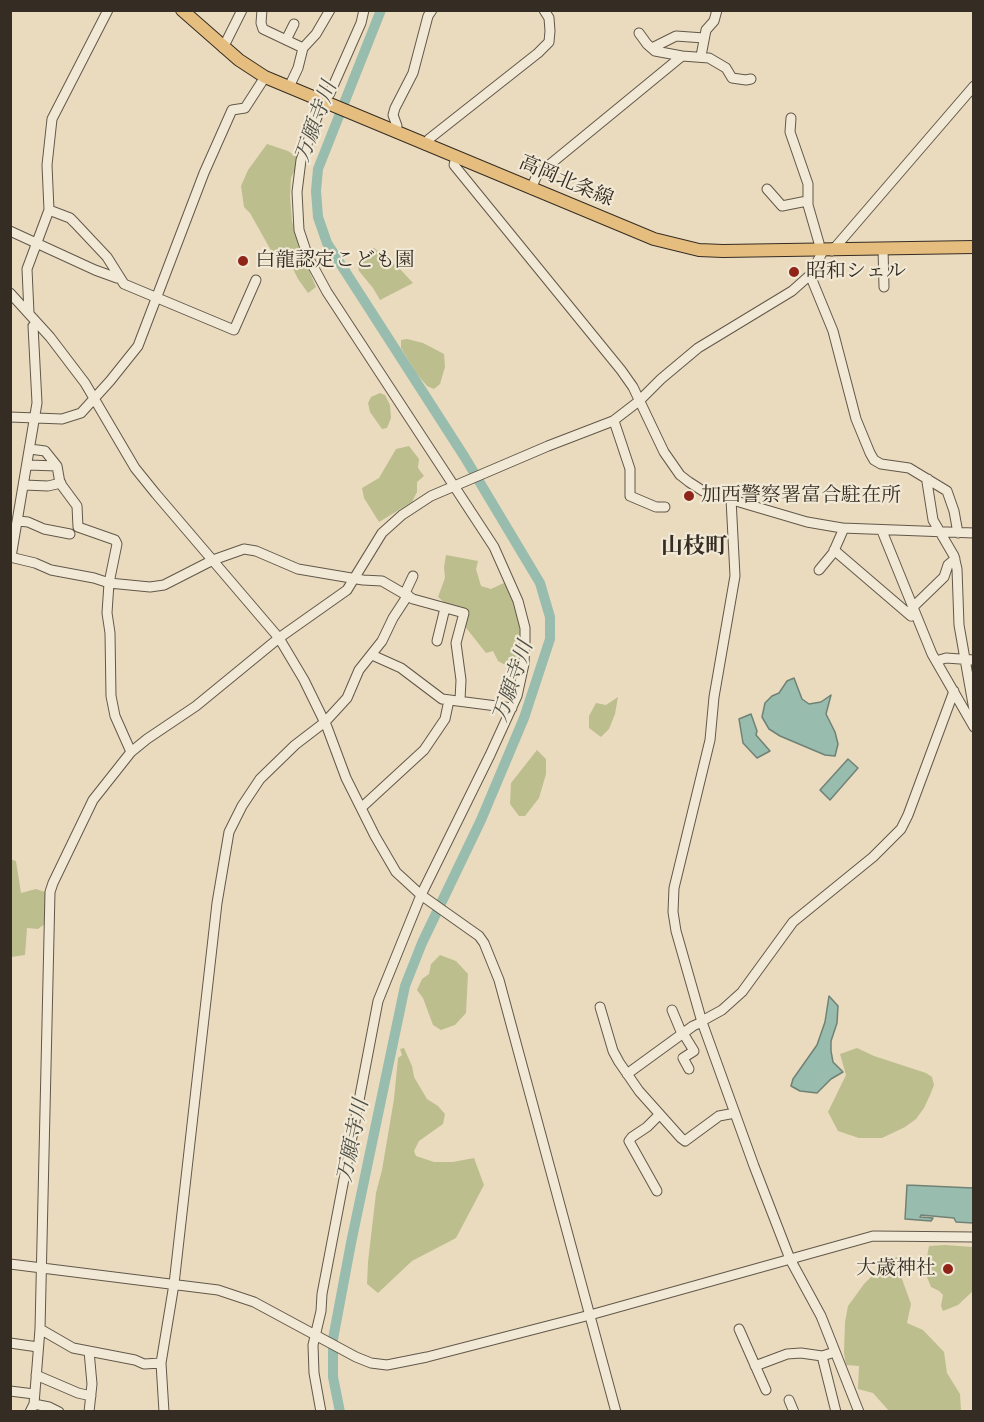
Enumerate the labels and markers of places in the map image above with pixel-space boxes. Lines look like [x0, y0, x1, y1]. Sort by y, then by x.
place label: 白龍認定こども園 [255, 249, 415, 273]
marker: 白龍認定こども園 [236, 254, 250, 268]
place label: 昭和シェル [806, 260, 906, 284]
marker: 昭和シェル [787, 265, 801, 279]
place label: 加西警察署富合駐在所 [701, 484, 901, 508]
marker: 加西警察署富合駐在所 [682, 489, 696, 503]
place label: 大歳神社 [856, 1257, 936, 1281]
marker: 大歳神社 [941, 1262, 955, 1276]

